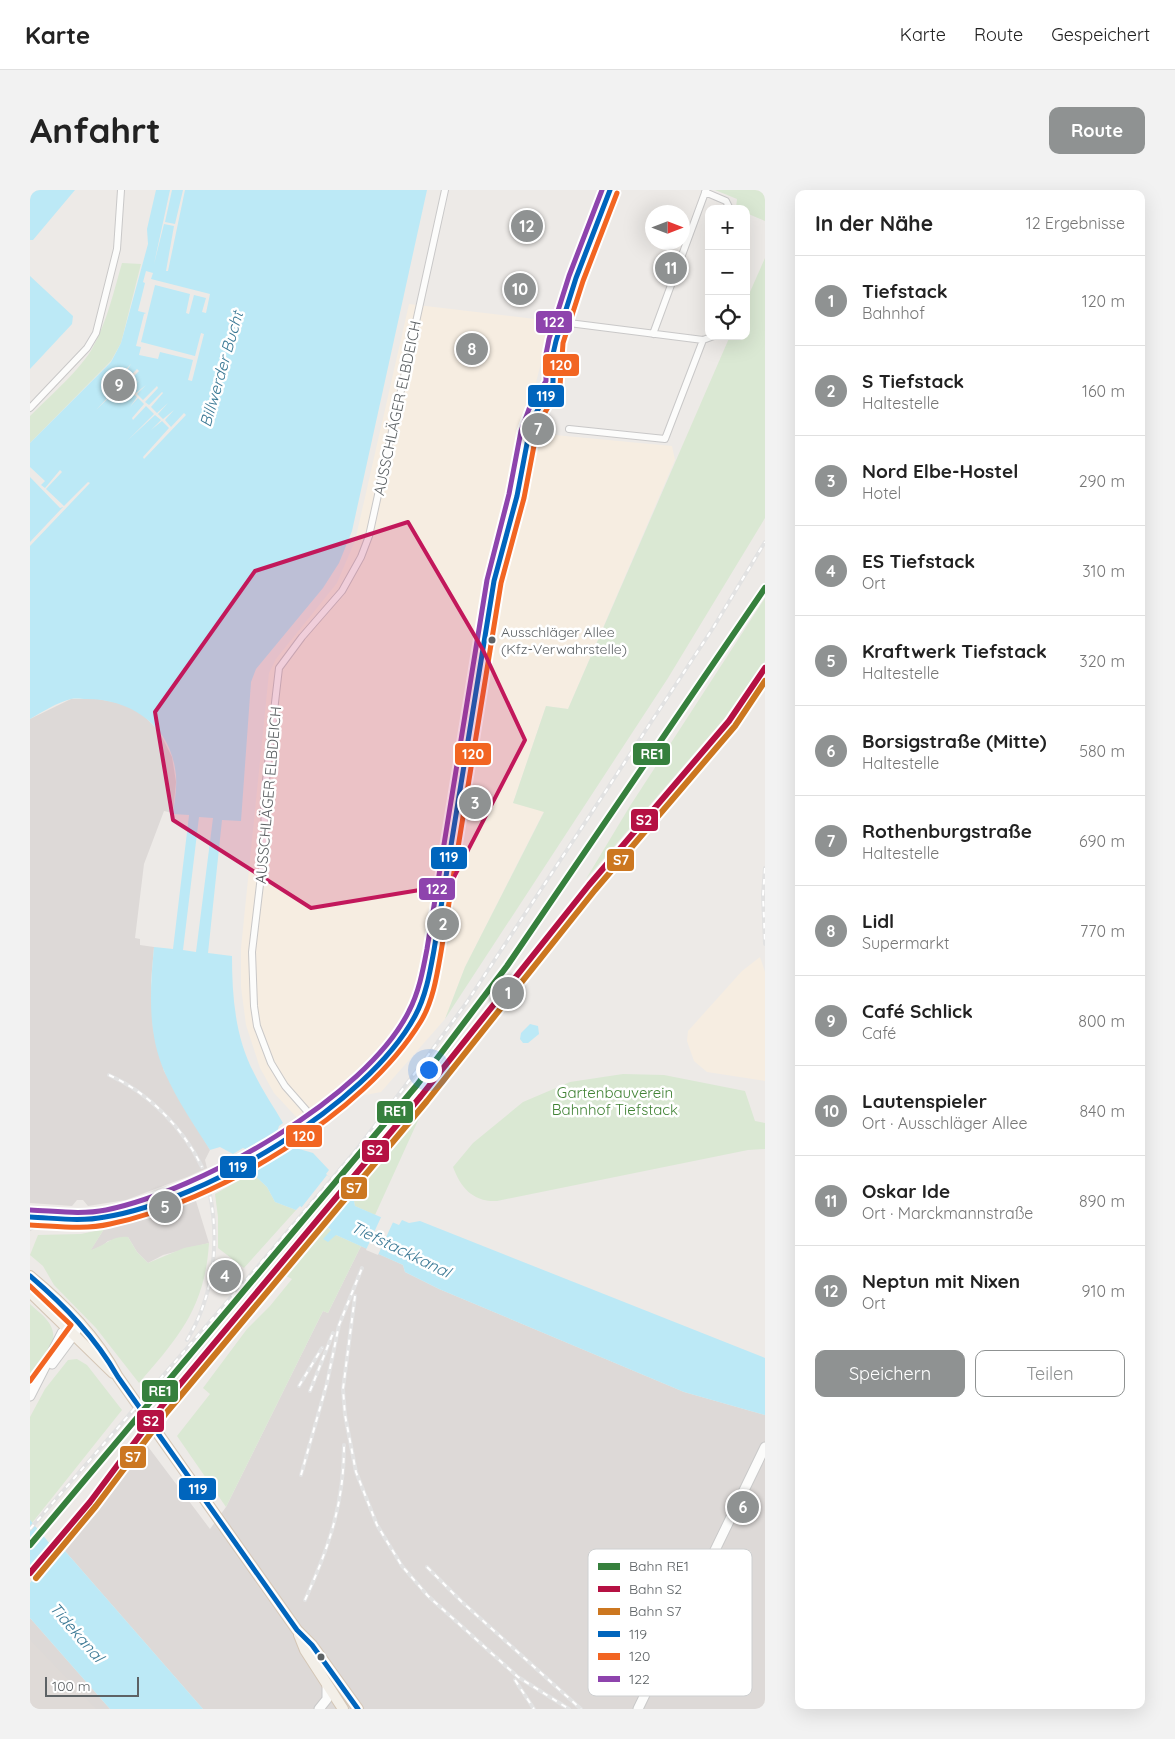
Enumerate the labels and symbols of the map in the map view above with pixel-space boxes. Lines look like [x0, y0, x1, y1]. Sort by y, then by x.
north arrow [645, 205, 690, 250]
pin: 12 [511, 207, 543, 245]
pin: 11 [655, 249, 687, 287]
pin: 10 [504, 270, 536, 308]
water label: Billwerder Bucht [195, 307, 248, 429]
line badge: 122 [535, 310, 573, 334]
text: 122 [543, 313, 565, 331]
street label: AUSSCHLÄGER ELBDEICH [369, 319, 425, 497]
pin: 8 [456, 330, 488, 368]
line badge: 120 [542, 353, 580, 377]
text: 120 [550, 356, 572, 374]
pin: 9 [103, 366, 135, 404]
line badge: 119 [527, 384, 565, 408]
text: 119 [537, 387, 555, 405]
pin: 7 [522, 410, 554, 448]
place label: Ausschläger Allee (Kfz-Verwahrstelle) [501, 623, 627, 658]
marker: Ausschläger Allee (Kfz-Verwahrstelle) [487, 635, 497, 645]
street label: AUSSCHLÄGER ELBDEICH [251, 705, 285, 885]
line badge: 120 [454, 742, 492, 766]
line badge: RE1 [632, 742, 671, 766]
text: 120 [462, 745, 484, 763]
text: RE1 [640, 745, 664, 763]
pin: 3 [459, 784, 491, 822]
line badge: S2 [630, 808, 659, 832]
text: S2 [636, 811, 652, 829]
line badge: 119 [430, 846, 468, 870]
text: 119 [440, 848, 458, 866]
line badge: S7 [606, 848, 635, 872]
text: S7 [613, 851, 629, 869]
line badge: 122 [418, 877, 456, 901]
text: 122 [426, 880, 448, 898]
pin: 2 [427, 905, 459, 943]
pin: 1 [492, 974, 524, 1012]
your location [416, 1057, 442, 1083]
park label: Gartenbauverein Bahnhof Tiefstack [552, 1083, 678, 1119]
line badge: RE1 [376, 1100, 414, 1124]
text: RE1 [383, 1102, 407, 1120]
line badge: 120 [285, 1124, 323, 1148]
text: 120 [293, 1127, 315, 1145]
line badge: S2 [361, 1139, 390, 1163]
text: S2 [367, 1141, 383, 1159]
line badge: 119 [219, 1155, 257, 1179]
text: 119 [229, 1158, 247, 1176]
line badge: S7 [340, 1176, 368, 1200]
text: S7 [346, 1179, 362, 1197]
pin: 5 [149, 1188, 181, 1226]
water label: Tiefstackkanal [348, 1216, 456, 1283]
pin: 4 [209, 1257, 241, 1295]
line badge: RE1 [141, 1379, 179, 1403]
text: RE1 [148, 1382, 172, 1400]
line badge: S2 [136, 1409, 165, 1433]
text: S2 [143, 1412, 159, 1430]
line badge: S7 [119, 1445, 147, 1469]
text: S7 [125, 1448, 141, 1466]
line badge: 119 [178, 1477, 217, 1501]
text: 119 [189, 1480, 207, 1498]
pin: 6 [727, 1488, 759, 1526]
legend [588, 1549, 752, 1696]
text: Bahn RE1 [629, 1557, 689, 1575]
text: Bahn S2 [629, 1580, 682, 1598]
water label: Tidekanal [46, 1598, 110, 1668]
text: Bahn S7 [629, 1602, 682, 1620]
text: 119 [629, 1625, 647, 1643]
text: 120 [629, 1647, 650, 1665]
unlabelled marker [316, 1652, 326, 1662]
text: 122 [629, 1670, 650, 1688]
scale bar [45, 1674, 139, 1697]

